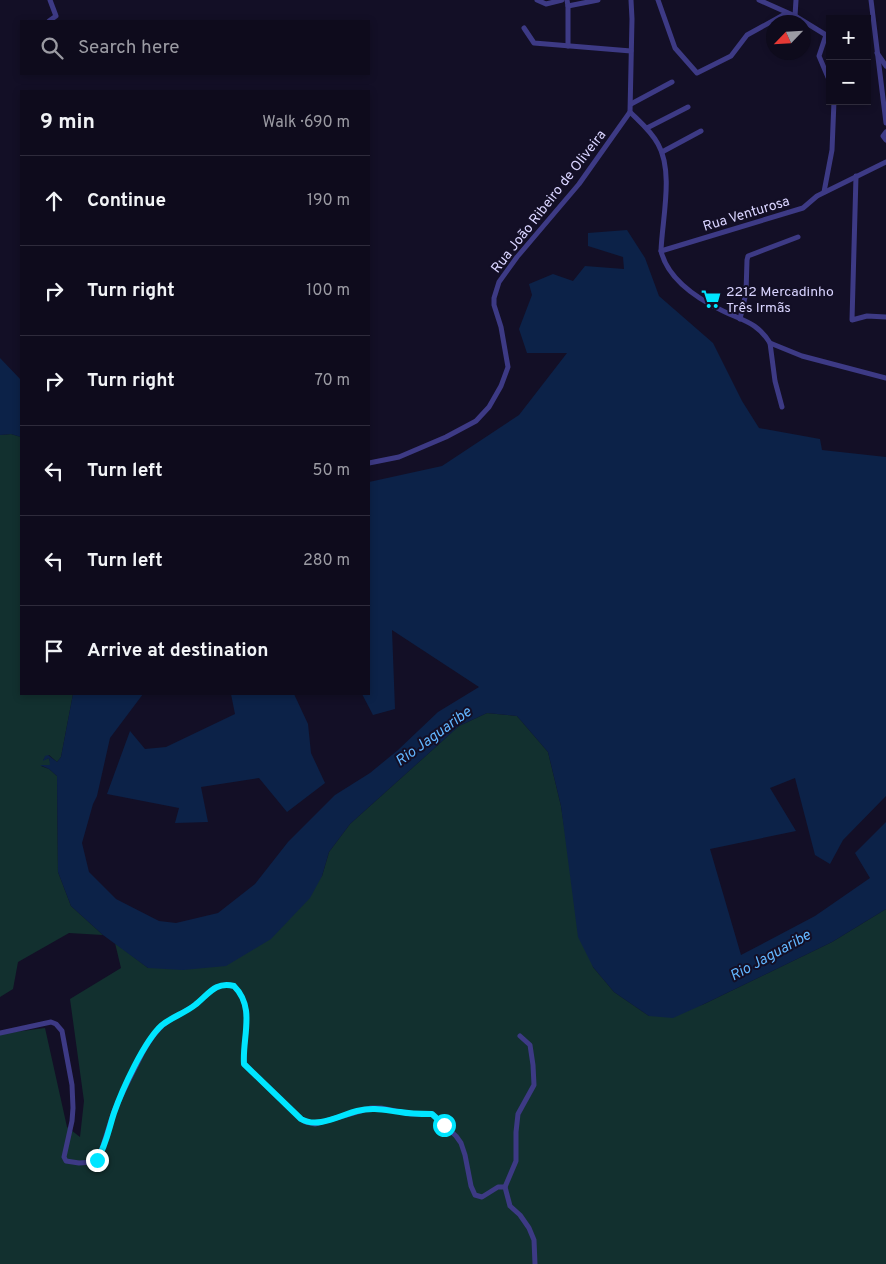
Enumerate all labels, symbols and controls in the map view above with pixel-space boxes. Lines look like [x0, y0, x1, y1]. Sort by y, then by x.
north arrow [766, 15, 811, 60]
map controls [826, 15, 871, 105]
button: + [826, 15, 871, 60]
search box [20, 20, 370, 75]
icon: search [38, 34, 66, 62]
text: Search here [78, 36, 180, 60]
button: − [826, 60, 871, 105]
text: 9 min [40, 109, 95, 136]
text: Walk · 690 m [262, 113, 350, 133]
street label: Rua João Ribeiro de Oliveira [488, 127, 610, 277]
icon: ahead [40, 187, 68, 215]
text: Continue [87, 189, 166, 213]
text: 190 m [307, 191, 350, 211]
street label: Rua Venturosa [701, 193, 792, 236]
icon: right [40, 277, 68, 305]
text: Turn right [87, 279, 175, 303]
text: 100 m [306, 281, 350, 301]
place label: 2212 Mercadinho Três Irmãs [726, 284, 834, 317]
supermarket icon: 2212 Mercadinho Três Irmãs [700, 288, 722, 310]
icon: right [40, 367, 68, 395]
text: Turn right [87, 369, 175, 393]
text: 70 m [315, 371, 350, 391]
icon: left [40, 457, 68, 485]
text: Turn left [87, 459, 163, 483]
text: 50 m [313, 461, 350, 481]
icon: left [40, 547, 68, 575]
text: Turn left [87, 549, 163, 573]
text: 280 m [303, 551, 350, 571]
icon: arrive [40, 637, 68, 665]
text: Arrive at destination [87, 639, 268, 663]
water label: Rio Jaguaribe [392, 703, 476, 771]
water label: Rio Jaguaribe [727, 926, 815, 986]
route start [433, 1114, 456, 1137]
route end [86, 1149, 109, 1172]

